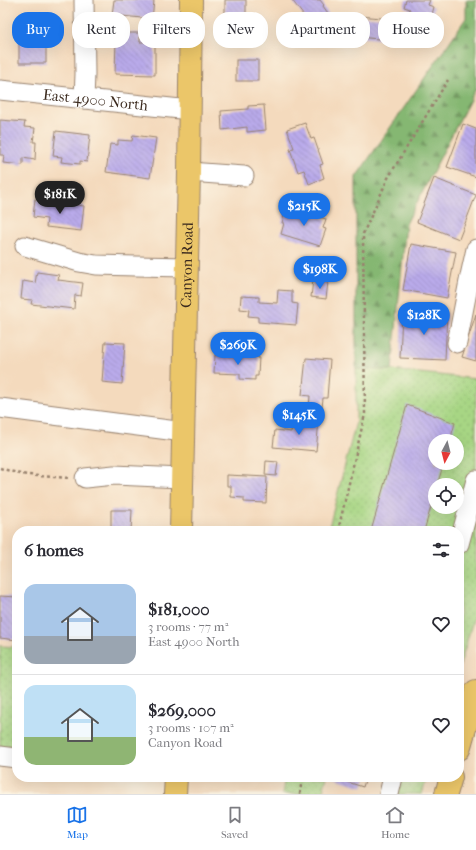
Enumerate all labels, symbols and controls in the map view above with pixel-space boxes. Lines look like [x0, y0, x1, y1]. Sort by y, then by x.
chip: Buy [12, 12, 64, 48]
chip: Rent [72, 12, 130, 48]
chip: Filters [138, 12, 205, 48]
chip: New [213, 12, 268, 48]
chip: Apartment [276, 12, 370, 48]
chip: House [378, 12, 444, 48]
street label: East 4900 North [42, 86, 149, 115]
pin: $181K [32, 181, 88, 215]
text: $181K [44, 186, 76, 201]
pin: $215K [276, 193, 332, 227]
text: $215K [287, 198, 321, 213]
street label: Canyon Road [177, 221, 197, 308]
pin: $198K [292, 256, 348, 290]
text: $198K [303, 261, 337, 276]
pin: $128K [396, 302, 452, 336]
text: $128K [407, 307, 441, 322]
pin: $269K [210, 332, 266, 366]
text: $269K [219, 337, 257, 352]
pin: $145K [271, 402, 327, 436]
text: $145K [282, 407, 316, 422]
north arrow [428, 434, 464, 470]
map controls [428, 434, 464, 514]
button: locate [428, 478, 464, 514]
icon: filters [430, 539, 452, 561]
text: 6 homes [24, 540, 84, 560]
text: $181,000 [148, 599, 210, 619]
icon: home [56, 600, 104, 648]
icon: heart [430, 613, 452, 635]
text: 3 rooms · 77 m² [148, 619, 228, 634]
text: East 4900 North [148, 634, 239, 649]
text: $269,000 [148, 700, 216, 720]
icon: home [56, 701, 104, 749]
icon: heart [430, 714, 452, 736]
text: 3 rooms · 107 m² [148, 720, 234, 735]
text: Canyon Road [148, 735, 222, 750]
tab: Map [66, 804, 88, 841]
tab: Saved [221, 804, 248, 841]
tab: Home [381, 804, 410, 841]

